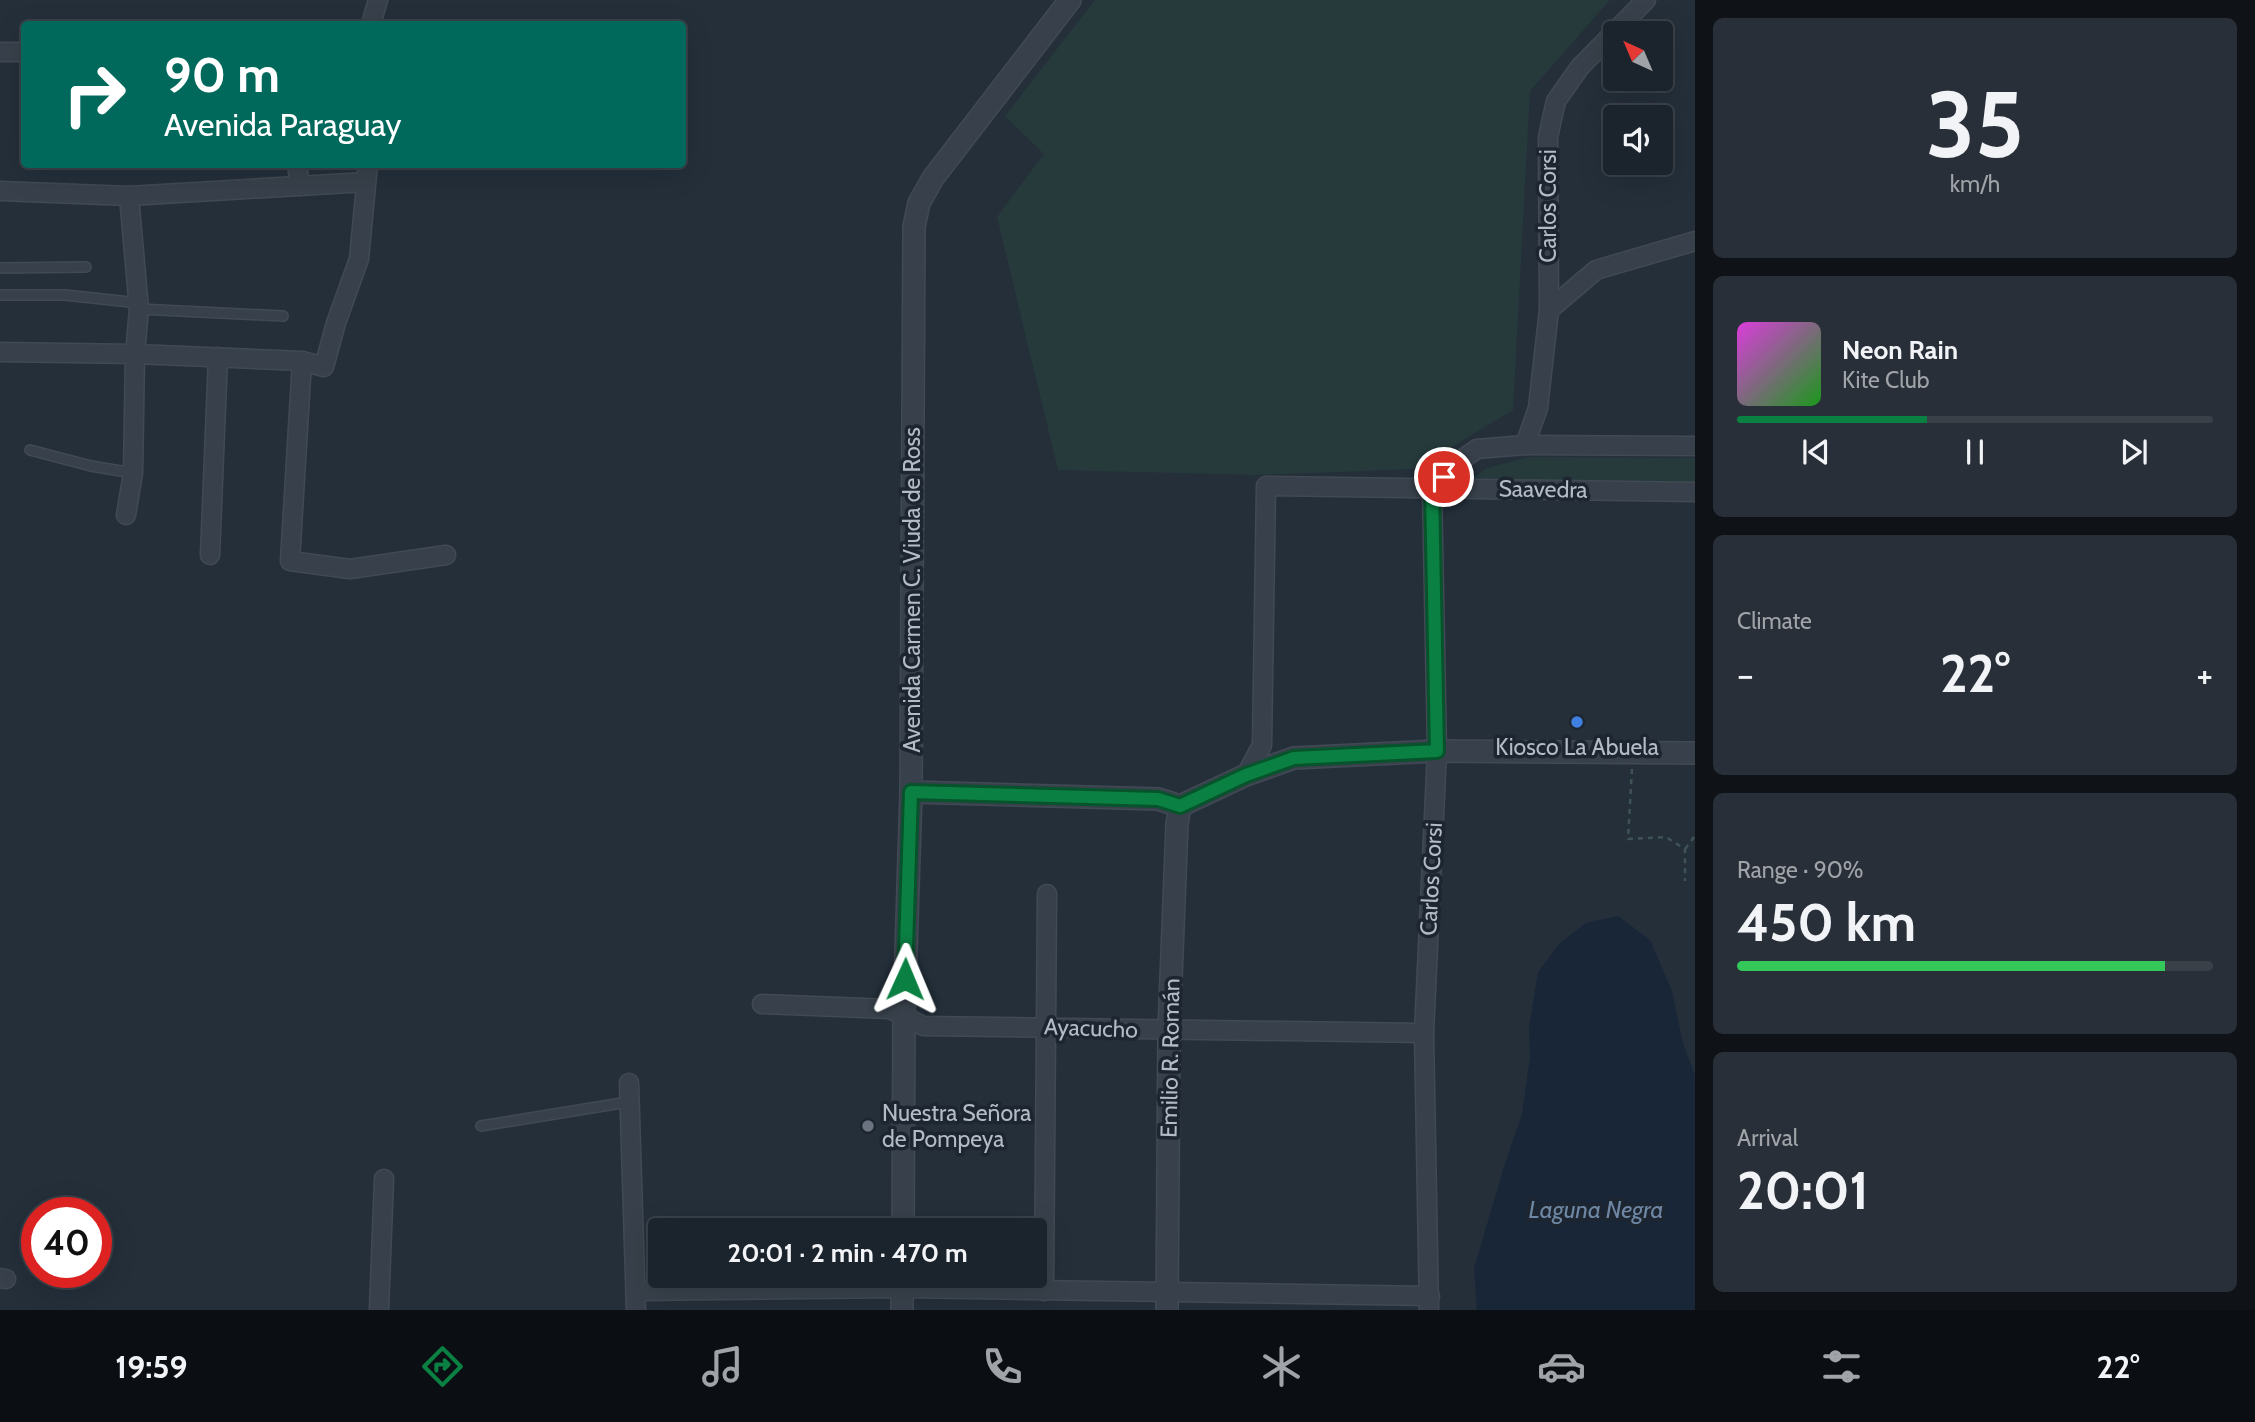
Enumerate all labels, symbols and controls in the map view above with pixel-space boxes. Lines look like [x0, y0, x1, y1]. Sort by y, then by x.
north arrow [1603, 21, 1673, 91]
map controls [1603, 21, 1673, 175]
text: 90 m [164, 45, 280, 104]
icon: right [49, 49, 140, 140]
text: 35 [1926, 69, 2024, 180]
text: Avenida Paraguay [164, 105, 401, 144]
button: sound [1603, 105, 1673, 175]
street label: Carlos Corsi [1534, 149, 1562, 263]
text: km/h [1950, 170, 2000, 198]
text: Neon Rain [1842, 334, 1958, 366]
text: Kite Club [1842, 366, 1929, 394]
street label: Avenida Carmen C. Viuda de Ross [898, 427, 926, 753]
icon: previous [1797, 433, 1835, 471]
icon: pause [1956, 433, 1994, 471]
icon: next [2115, 433, 2153, 471]
pin [1414, 447, 1474, 507]
icon: arrive [1425, 458, 1463, 496]
street label: Saavedra [1498, 474, 1588, 504]
text: Climate [1737, 607, 1812, 635]
text: 22° [1940, 642, 2010, 705]
text: − [1737, 651, 1754, 698]
text: + [2196, 651, 2213, 698]
marker: Kiosco La Abuela [1569, 714, 1585, 730]
place label: Kiosco La Abuela [1495, 733, 1659, 761]
street label: Carlos Corsi [1414, 822, 1448, 936]
text: Range · 90% [1737, 856, 1864, 884]
text: 450 km [1737, 891, 1916, 954]
position arrow [868, 942, 942, 1016]
street label: Emilio R. Román [1155, 978, 1185, 1138]
street label: Ayacucho [1044, 1012, 1138, 1044]
place label: Nuestra Señora de Pompeya [882, 1099, 1031, 1153]
marker: Nuestra Señora de Pompeya [860, 1118, 876, 1134]
text: Arrival [1737, 1124, 1798, 1152]
text: 20:01 [1737, 1159, 1869, 1222]
water label: Laguna Negra [1529, 1195, 1663, 1224]
speed limit sign: 40 [21, 1197, 112, 1288]
text: 20:01 · 2 min · 470 m [727, 1237, 968, 1269]
icon: directions [418, 1342, 467, 1391]
icon: music [698, 1342, 747, 1391]
icon: phone [978, 1342, 1027, 1391]
icon: climate [1257, 1342, 1306, 1391]
icon: car [1537, 1342, 1586, 1391]
icon: filters [1817, 1342, 1866, 1391]
text: 19:59 [115, 1347, 187, 1386]
text: 22° [2096, 1347, 2140, 1386]

